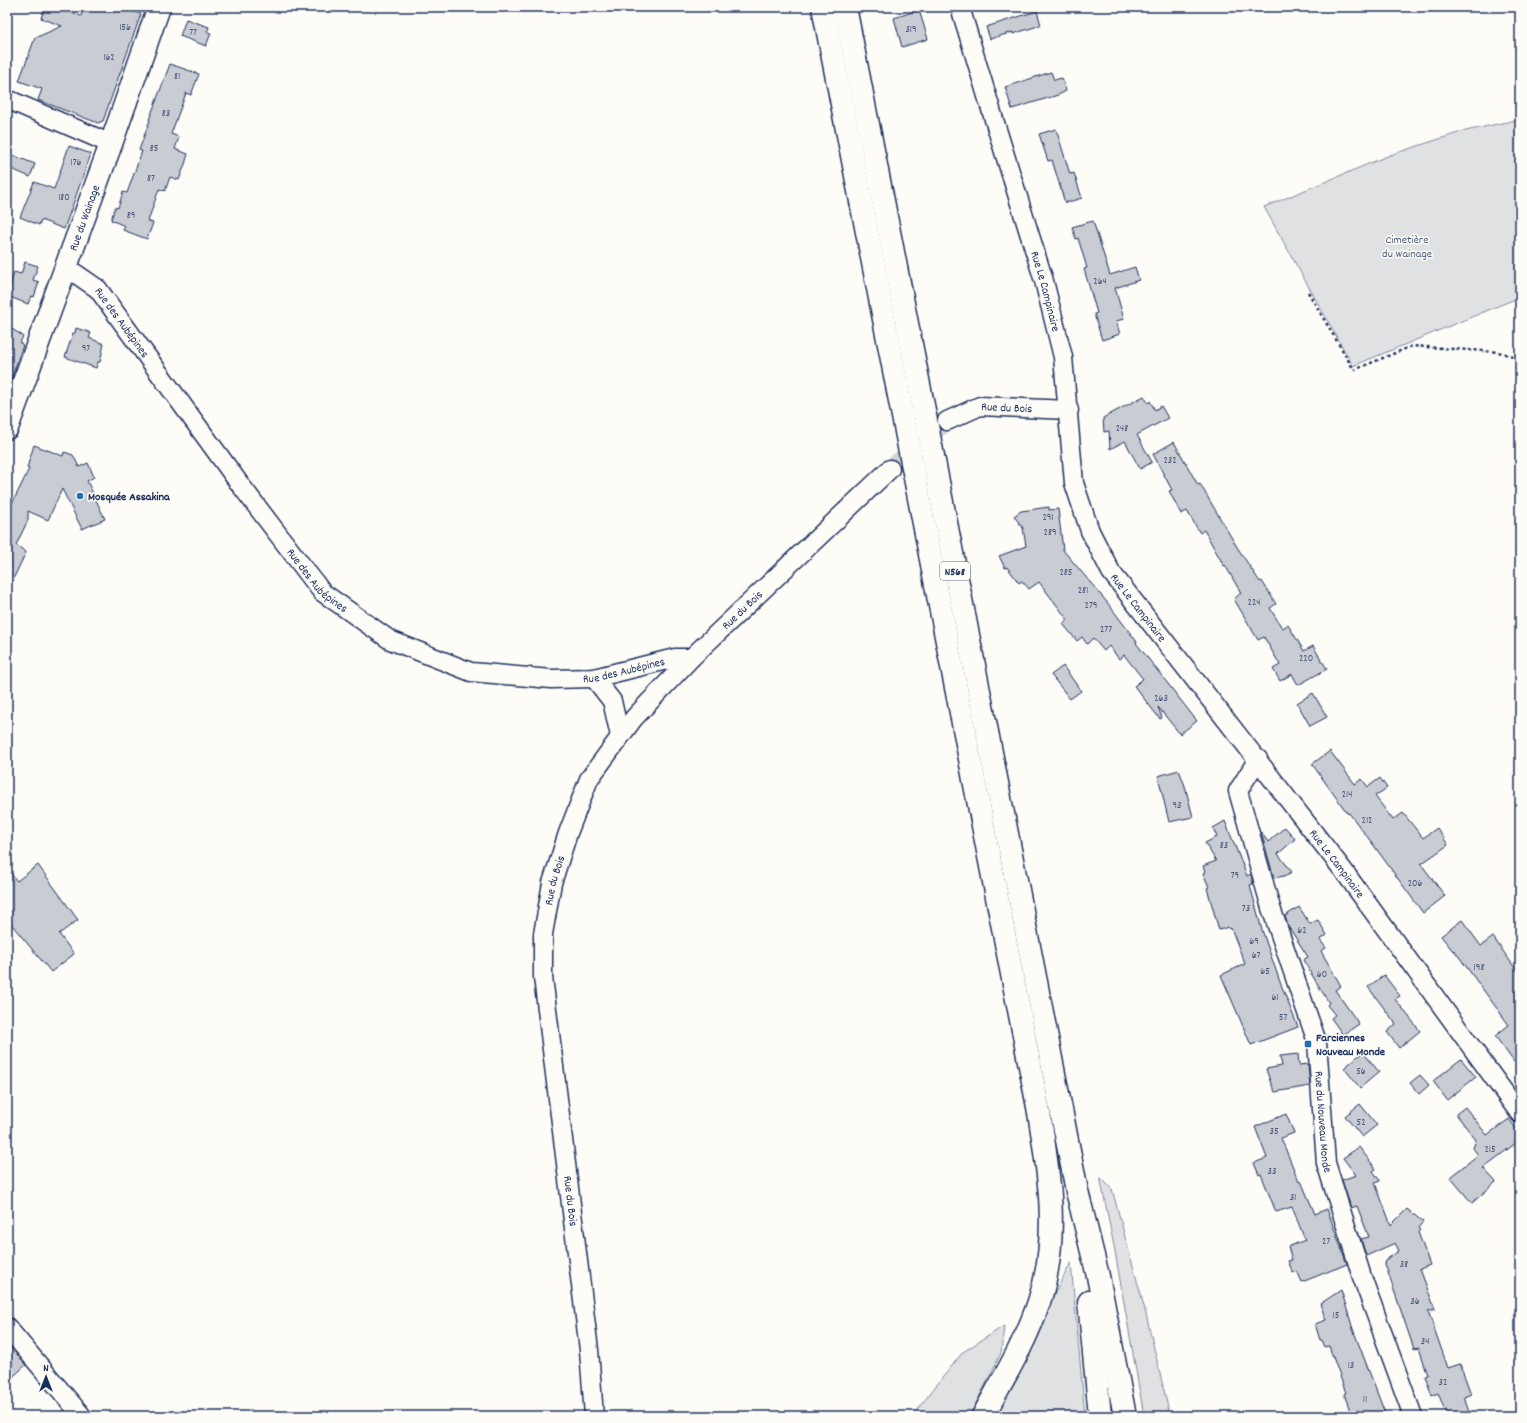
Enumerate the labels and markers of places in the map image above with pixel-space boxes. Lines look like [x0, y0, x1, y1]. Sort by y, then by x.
place label: Mosquée Assakina [88, 489, 171, 506]
marker: Mosquée Assakina [75, 491, 85, 501]
place label: Farciennes Nouveau Monde [1316, 1030, 1386, 1061]
marker: Farciennes Nouveau Monde [1303, 1039, 1313, 1049]

